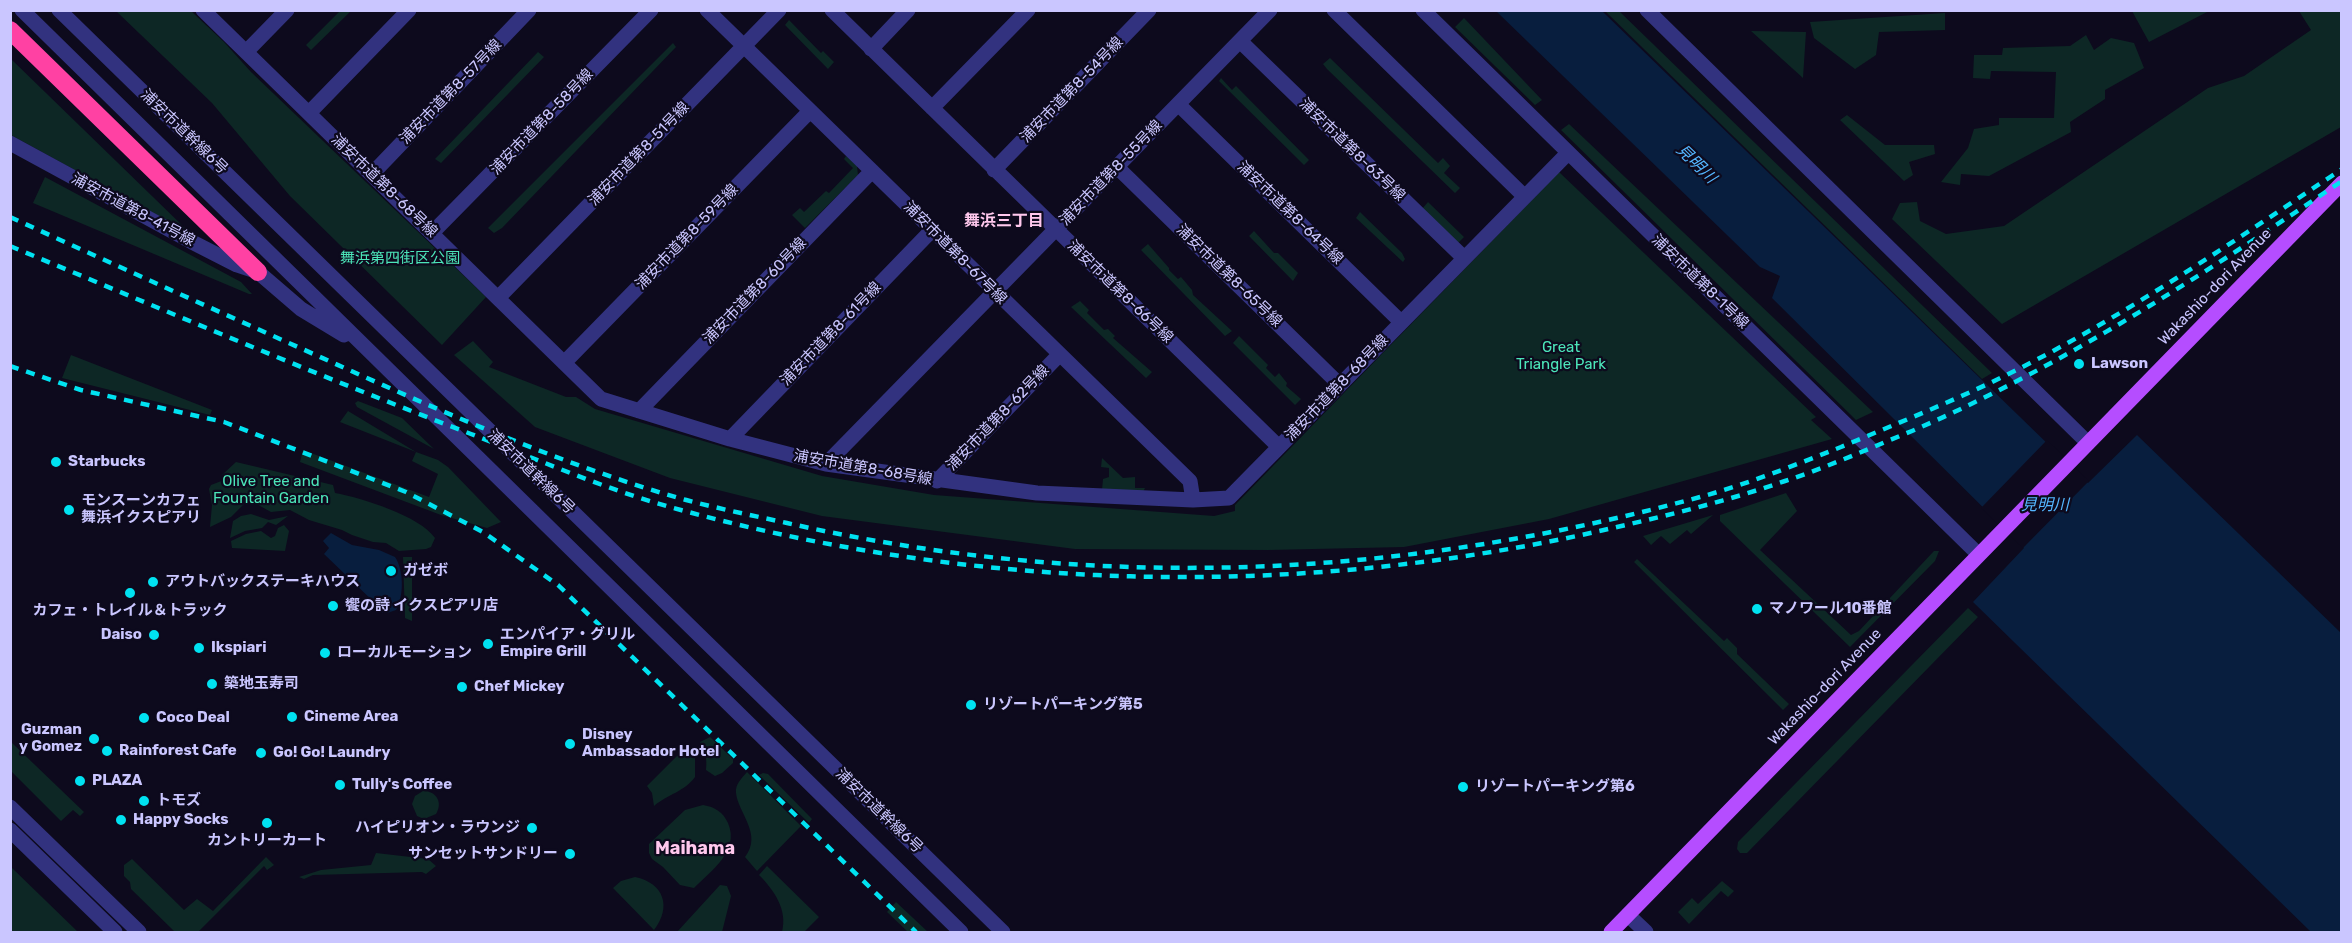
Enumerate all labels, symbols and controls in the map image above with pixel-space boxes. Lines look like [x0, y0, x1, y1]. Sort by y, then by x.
street label: 浦安市道第8-54号線 [1017, 33, 1127, 147]
street label: 浦安市道第8-57号線 [397, 36, 505, 148]
street label: 浦安市道第8-58号線 [487, 65, 597, 179]
street label: 浦安市道幹線6号 [137, 86, 231, 178]
street label: 浦安市道第8-63号線 [1295, 95, 1409, 205]
street label: 浦安市道第8-51号線 [585, 99, 693, 209]
street label: 浦安市道第8-55号線 [1056, 117, 1166, 229]
street label: 浦安市道第8-68号線 [327, 131, 441, 241]
water label: 見明川 [1672, 140, 1720, 188]
street label: 浦安市道第8-64号線 [1233, 158, 1347, 268]
street label: 浦安市道第8-41号線 [68, 170, 198, 250]
street label: 浦安市道第8-59号線 [632, 181, 742, 293]
street label: 浦安市道第8-67号線 [900, 198, 1010, 308]
district label: 舞浜三丁目 [964, 211, 1044, 231]
street label: 浦安市道第8-65号線 [1172, 221, 1286, 331]
street label: Wakashio-dori Avenue [2155, 225, 2275, 349]
street label: 浦安市道第8-1号線 [1648, 231, 1752, 333]
street label: 浦安市道第8-60号線 [700, 234, 810, 348]
street label: 浦安市道第8-66号線 [1063, 237, 1177, 347]
park label: 舞浜第四街区公園 [340, 250, 460, 268]
street label: 浦安市道第8-61号線 [777, 279, 885, 389]
street label: 浦安市道第8-68号線 [1282, 331, 1392, 445]
park label: Great Triangle Park [1516, 339, 1606, 374]
place label: Lawson [2091, 355, 2148, 373]
marker: Lawson [2072, 357, 2086, 371]
street label: 浦安市道第8-62号線 [943, 362, 1053, 474]
street label: 浦安市道幹線6号 [484, 426, 578, 518]
street label: 浦安市道第8-68号線 [792, 447, 934, 489]
place label: Starbucks [68, 453, 145, 471]
marker: Starbucks [49, 455, 63, 469]
park label: Olive Tree and Fountain Garden [213, 473, 329, 508]
place label: モンスーンカフェ 舞浜イクスピアリ [81, 492, 201, 527]
water label: 見明川 [2021, 495, 2069, 515]
marker: モンスーンカフェ 舞浜イクスピアリ [62, 503, 76, 517]
place label: ガゼボ [403, 562, 448, 580]
marker: ガゼボ [384, 564, 398, 578]
place label: アウトバックステーキハウス [165, 573, 360, 591]
marker: アウトバックステーキハウス [146, 575, 160, 589]
marker: カフェ・トレイル＆トラック [123, 586, 137, 600]
place label: 饗の詩 イクスピアリ店 [345, 597, 498, 615]
marker: 饗の詩 イクスピアリ店 [326, 599, 340, 613]
place label: マノワール10番館 [1769, 600, 1892, 618]
place label: カフェ・トレイル＆トラック [33, 602, 227, 620]
marker: マノワール10番館 [1750, 602, 1764, 616]
street label: Wakashio-dori Avenue [1765, 625, 1885, 749]
place label: Daiso [101, 626, 142, 644]
place label: エンパイア・グリル Empire Grill [500, 626, 635, 661]
marker: Daiso [147, 628, 161, 642]
marker: エンパイア・グリル Empire Grill [481, 637, 495, 651]
place label: Ikspiari [211, 639, 266, 657]
marker: Ikspiari [192, 641, 206, 655]
place label: ローカルモーション [337, 644, 472, 662]
marker: ローカルモーション [318, 646, 332, 660]
place label: 築地玉寿司 [224, 675, 299, 693]
marker: 築地玉寿司 [205, 677, 219, 691]
place label: Chef Mickey [474, 678, 564, 696]
marker: Chef Mickey [455, 680, 469, 694]
place label: リゾートパーキング第5 [983, 696, 1143, 714]
marker: リゾートパーキング第5 [964, 698, 978, 712]
place label: Cineme Area [304, 708, 398, 726]
place label: Coco Deal [156, 709, 230, 727]
marker: Cineme Area [285, 710, 299, 724]
marker: Coco Deal [137, 711, 151, 725]
place label: Guzman y Gomez [19, 721, 82, 756]
place label: Disney Ambassador Hotel [582, 726, 719, 761]
marker: Guzman y Gomez [87, 732, 101, 746]
marker: Disney Ambassador Hotel [563, 737, 577, 751]
place label: Rainforest Cafe [119, 742, 237, 760]
marker: Rainforest Cafe [100, 744, 114, 758]
place label: Go! Go! Laundry [273, 744, 390, 762]
marker: Go! Go! Laundry [254, 746, 268, 760]
street label: 浦安市道幹線6号 [832, 765, 926, 857]
place label: PLAZA [92, 772, 142, 790]
marker: PLAZA [73, 774, 87, 788]
place label: Tully's Coffee [352, 776, 452, 794]
marker: Tully's Coffee [333, 778, 347, 792]
place label: リゾートパーキング第6 [1475, 778, 1635, 796]
marker: リゾートパーキング第6 [1456, 780, 1470, 794]
place label: トモズ [156, 792, 201, 810]
marker: トモズ [137, 794, 151, 808]
place label: Happy Socks [133, 811, 229, 829]
marker: Happy Socks [114, 813, 128, 827]
marker: カントリーカート [260, 816, 274, 830]
place label: ハイピリオン・ラウンジ [355, 819, 520, 837]
marker: ハイピリオン・ラウンジ [525, 821, 539, 835]
place label: カントリーカート [207, 832, 327, 850]
district label: Maihama [655, 838, 735, 860]
place label: サンセットサンドリー [408, 845, 558, 863]
marker: サンセットサンドリー [563, 847, 577, 861]

